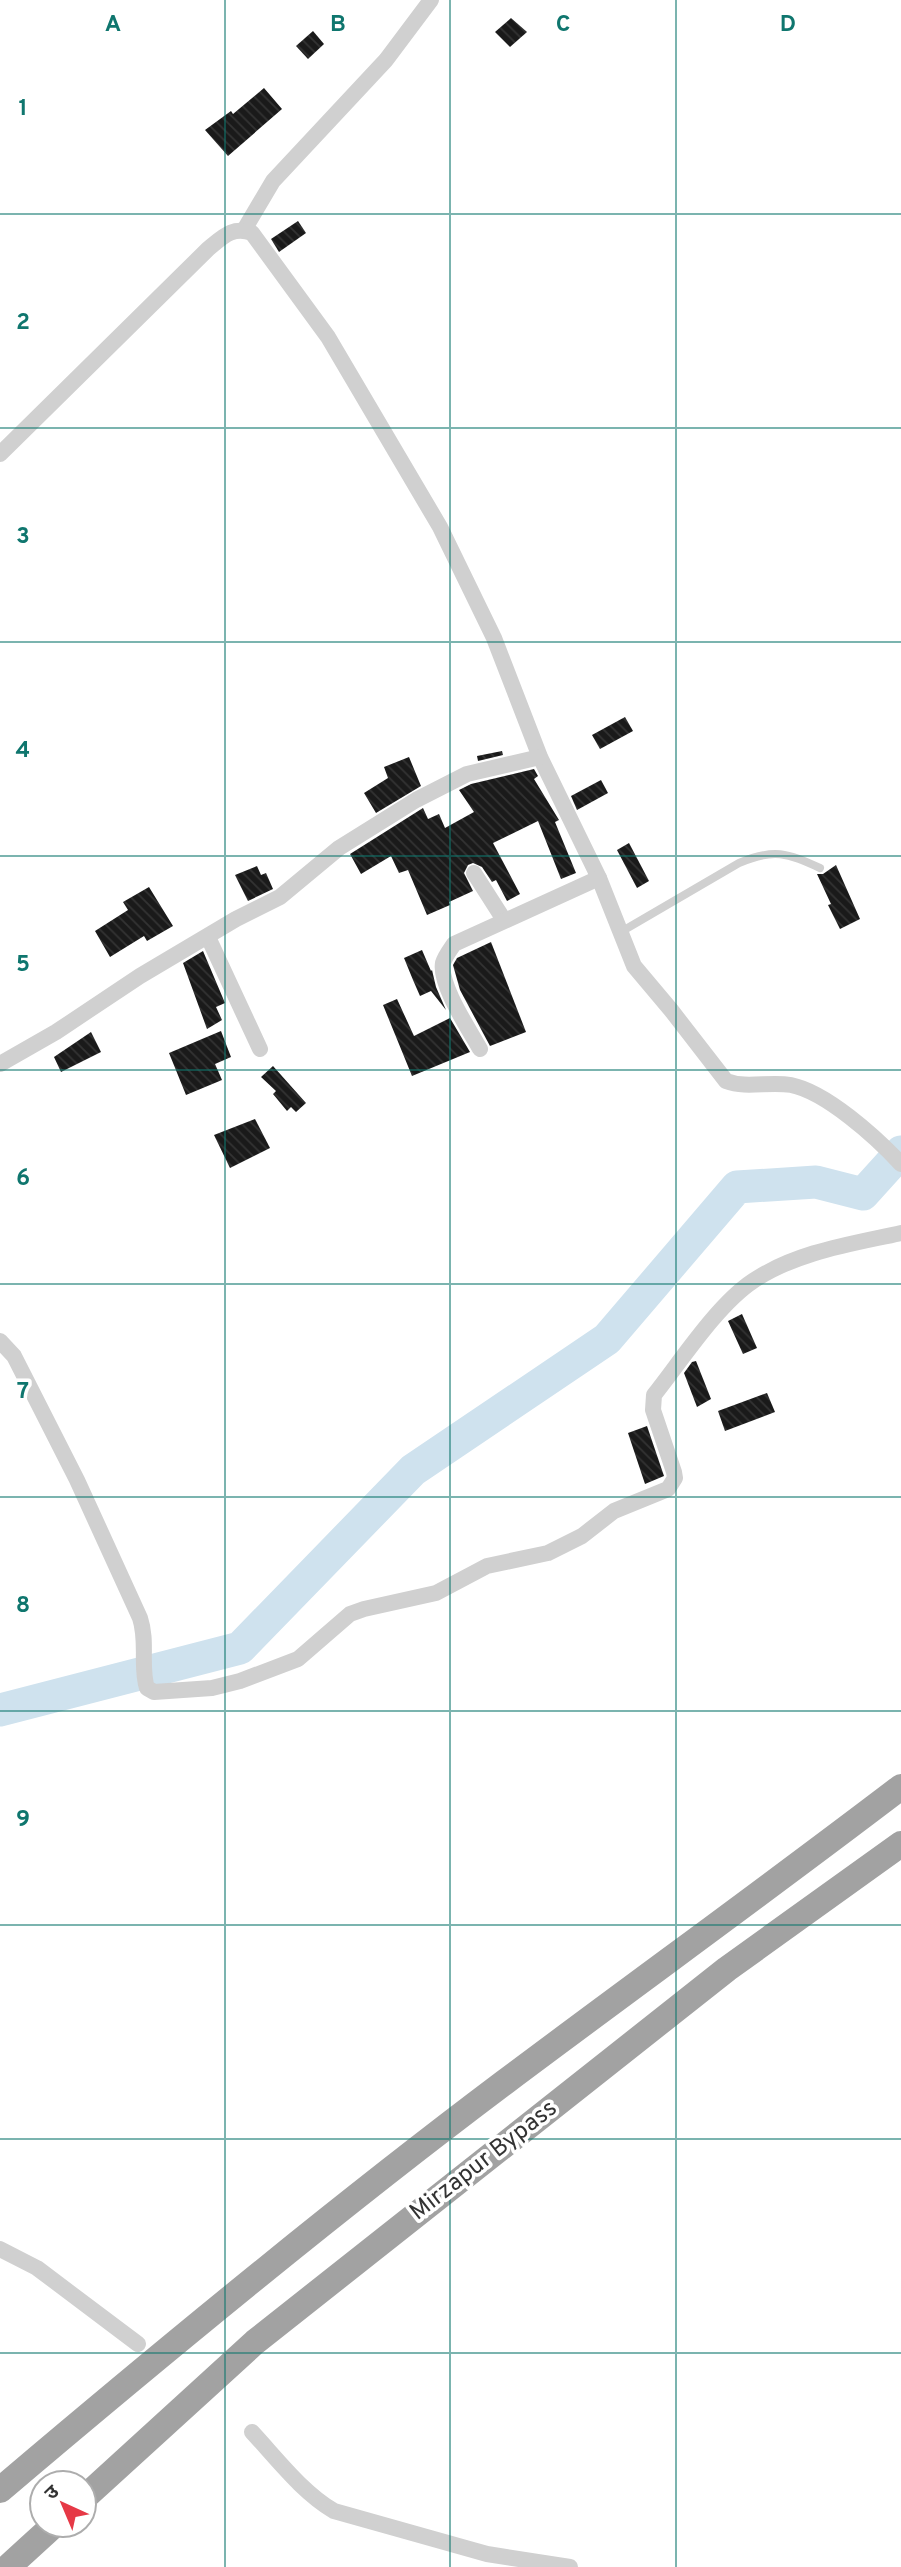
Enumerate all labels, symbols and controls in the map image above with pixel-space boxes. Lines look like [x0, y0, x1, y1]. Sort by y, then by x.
text: A [105, 11, 121, 40]
text: B [330, 11, 346, 40]
text: C [556, 11, 570, 40]
text: D [780, 11, 796, 40]
text: 1 [18, 95, 28, 124]
text: 2 [16, 309, 30, 338]
text: 3 [16, 523, 30, 552]
text: 4 [16, 737, 30, 766]
text: 5 [16, 951, 30, 980]
text: 6 [16, 1165, 30, 1194]
text: 7 [17, 1378, 29, 1407]
text: 8 [16, 1592, 30, 1621]
text: 9 [16, 1806, 30, 1835]
street label: Mirzapur Bypass [404, 2094, 564, 2228]
north arrow [28, 2469, 98, 2539]
text: उ [40, 2480, 66, 2506]

